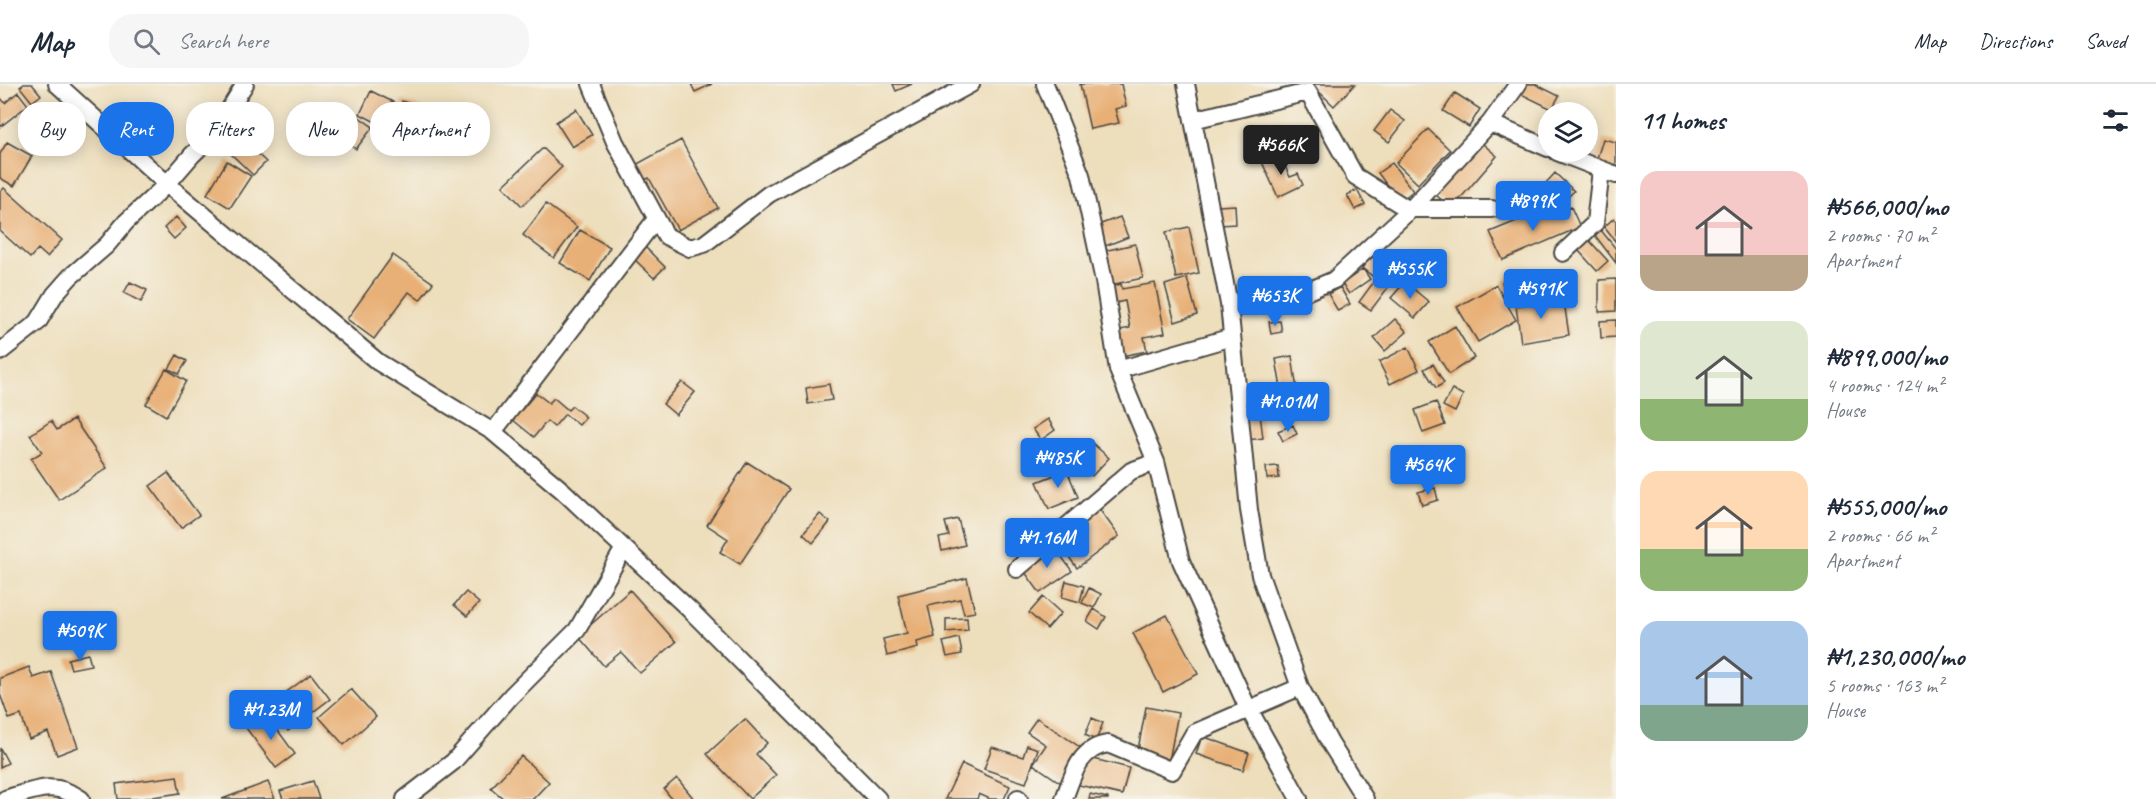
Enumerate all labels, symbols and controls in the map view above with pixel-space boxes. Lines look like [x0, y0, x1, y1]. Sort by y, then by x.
search box [109, 14, 529, 68]
text: Map [30, 24, 73, 59]
icon: search [130, 25, 163, 58]
text: Search here [178, 27, 268, 55]
text: Map [1914, 28, 1946, 54]
text: Directions [1979, 28, 2052, 54]
text: Saved [2085, 28, 2126, 54]
chip: Buy [18, 102, 86, 156]
chip: Rent [98, 102, 174, 156]
chip: Filters [186, 102, 274, 156]
chip: New [286, 102, 358, 156]
chip: Apartment [370, 102, 490, 156]
map controls [1538, 102, 1598, 162]
button: layers [1538, 102, 1598, 162]
text: 11 homes [1640, 104, 1725, 137]
icon: filters [2099, 104, 2132, 137]
pin: ₦566K [1239, 125, 1323, 176]
text: ₦566K [1257, 132, 1305, 157]
pin: ₦899K [1491, 181, 1575, 232]
text: ₦899K [1510, 188, 1556, 213]
text: ₦566,000/mo [1826, 190, 1948, 223]
icon: home [1688, 195, 1760, 267]
text: 2 rooms · 70 m² [1826, 223, 1934, 248]
text: Apartment [1826, 248, 1899, 273]
pin: ₦555K [1368, 249, 1452, 300]
text: ₦555K [1387, 256, 1433, 281]
pin: ₦591K [1499, 269, 1583, 320]
pin: ₦653K [1233, 276, 1317, 327]
text: ₦591K [1518, 276, 1564, 301]
text: ₦653K [1251, 283, 1299, 308]
text: ₦899,000/mo [1826, 340, 1947, 373]
icon: home [1688, 345, 1760, 417]
text: 4 rooms · 124 m² [1826, 373, 1943, 398]
pin: ₦1.01M [1239, 382, 1337, 433]
text: ₦1.01M [1260, 389, 1316, 414]
text: House [1826, 398, 1865, 423]
pin: ₦485K [1016, 438, 1100, 489]
text: ₦485K [1035, 445, 1081, 470]
pin: ₦564K [1386, 445, 1470, 496]
text: ₦564K [1404, 452, 1452, 477]
text: ₦555,000/mo [1826, 490, 1946, 523]
icon: home [1688, 495, 1760, 567]
pin: ₦1.16M [998, 518, 1096, 569]
text: 2 rooms · 66 m² [1826, 523, 1934, 548]
text: ₦1.16M [1019, 525, 1075, 550]
text: Apartment [1826, 548, 1899, 573]
pin: ₦509K [38, 611, 122, 662]
text: ₦509K [57, 618, 103, 643]
text: ₦1,230,000/mo [1826, 640, 1964, 673]
icon: home [1688, 645, 1760, 717]
text: 5 rooms · 163 m² [1826, 673, 1943, 698]
pin: ₦1.23M [222, 690, 320, 741]
text: ₦1.23M [243, 697, 299, 722]
text: House [1826, 698, 1865, 723]

